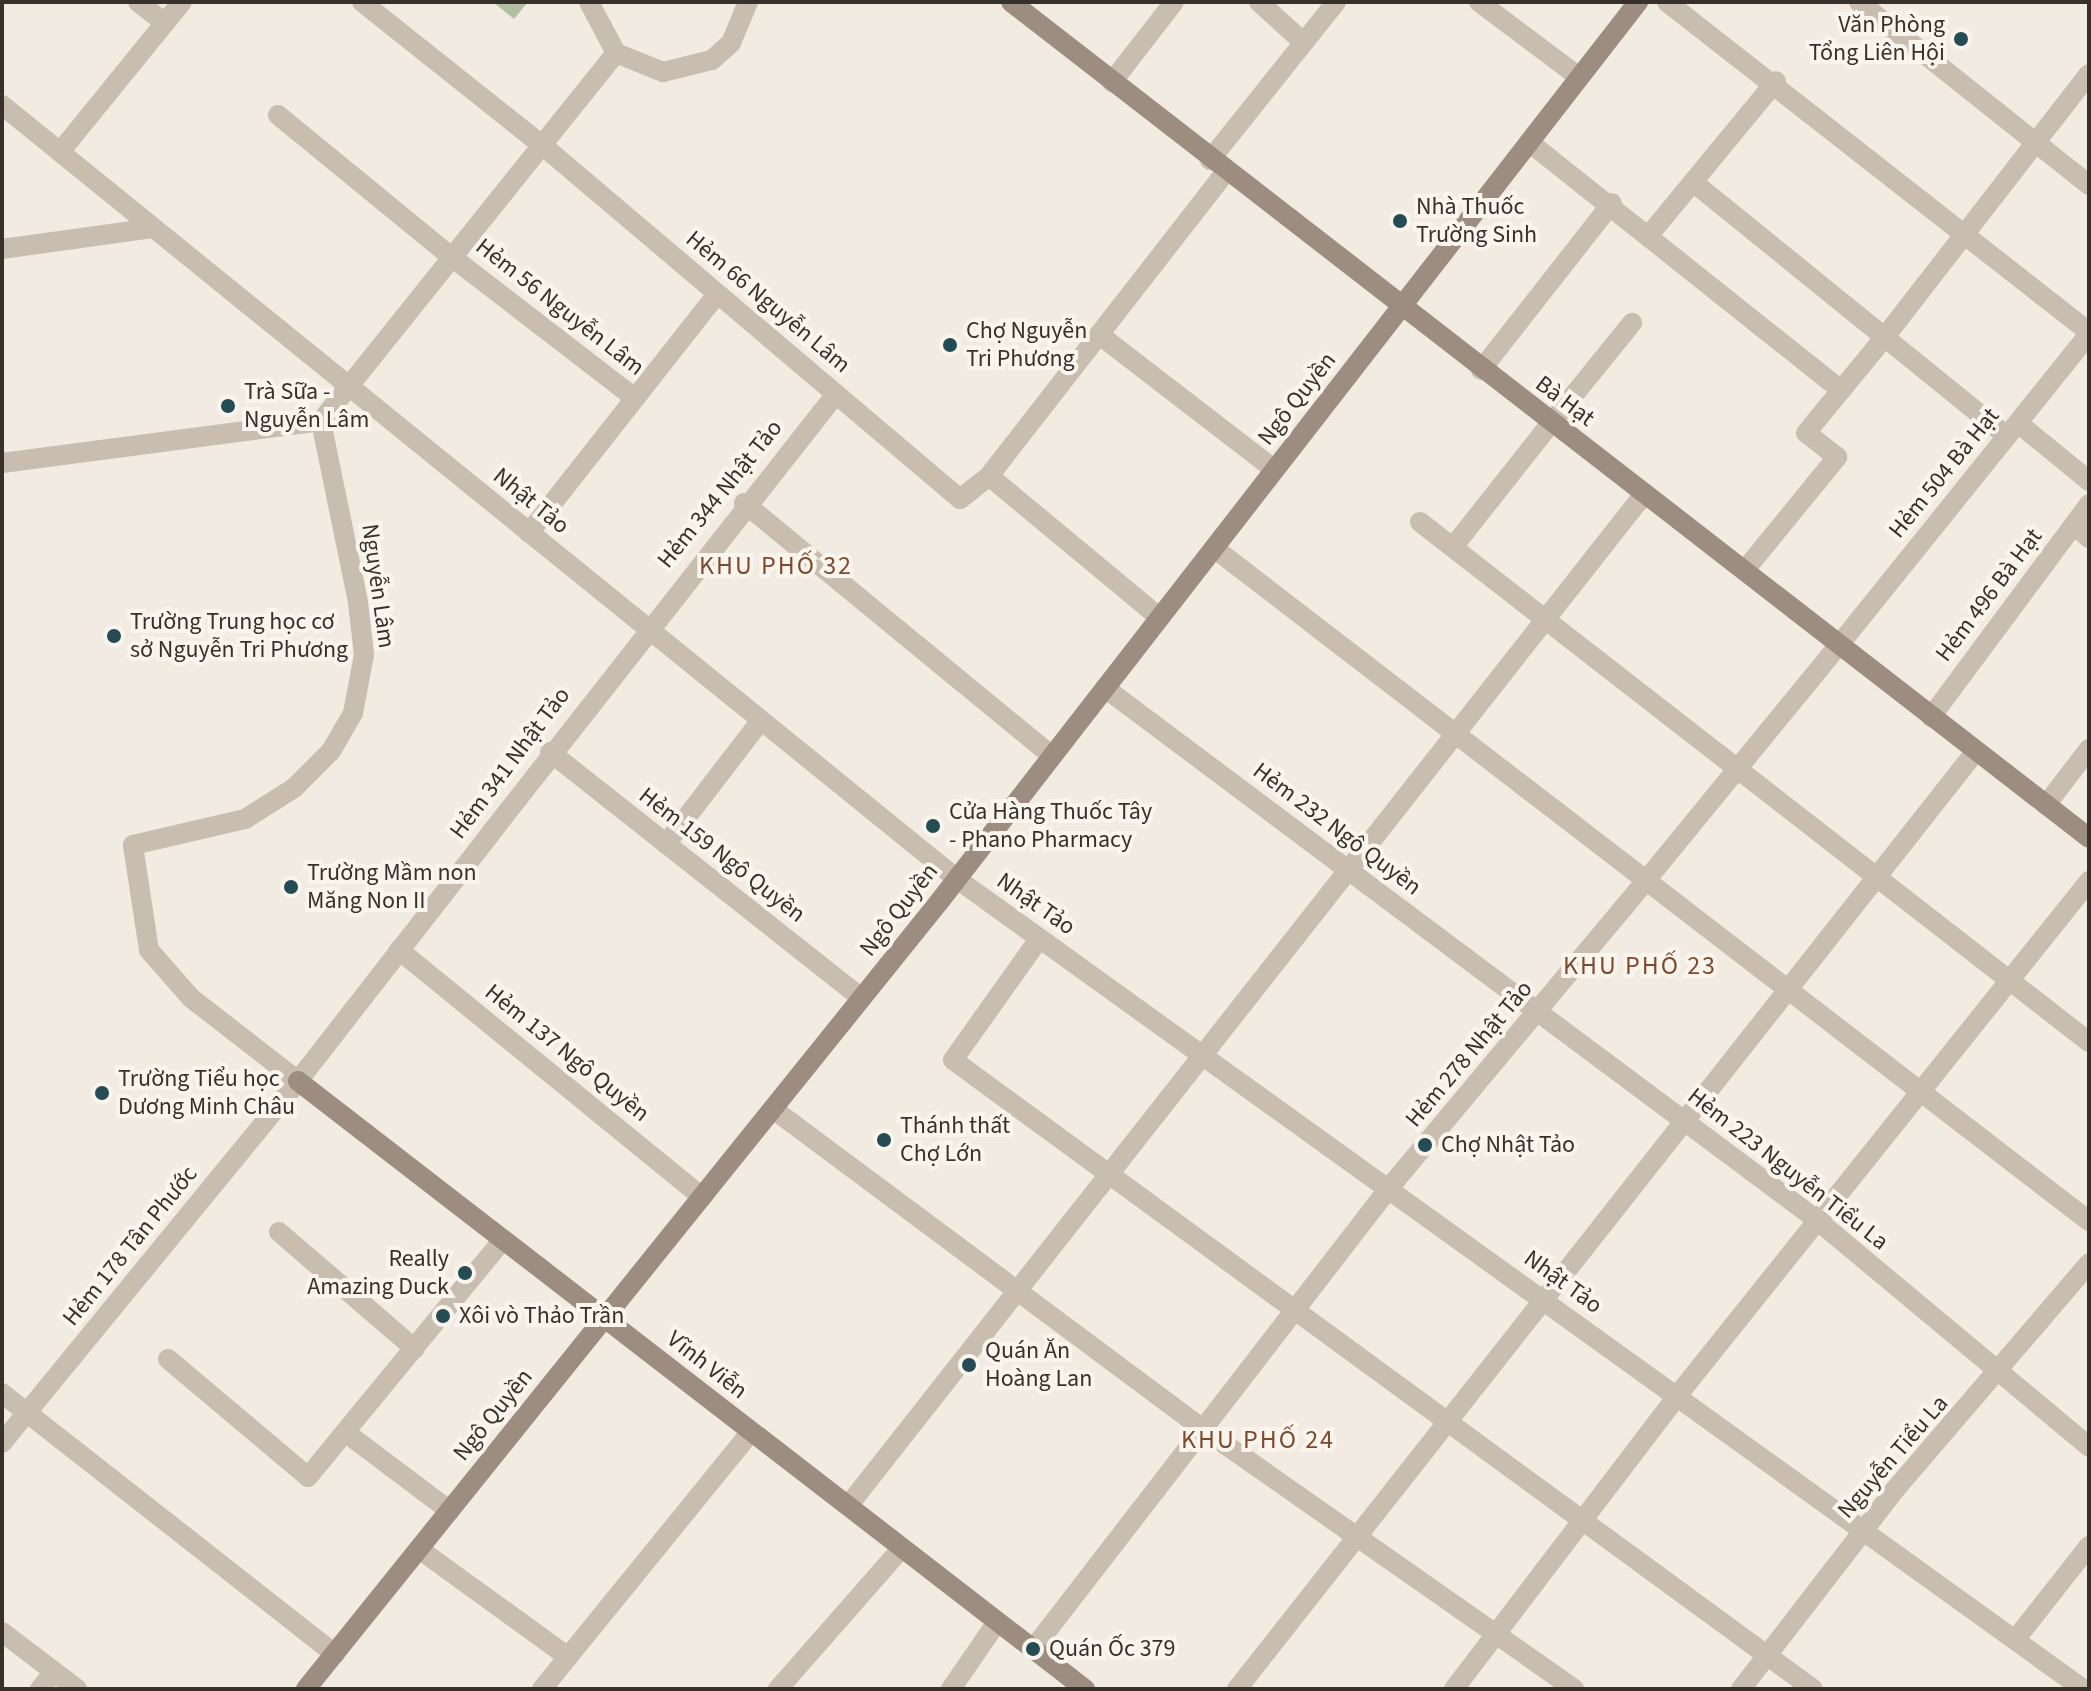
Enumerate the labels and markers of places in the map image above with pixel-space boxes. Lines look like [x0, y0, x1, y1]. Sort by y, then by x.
place label: Văn Phòng Tổng Liên Hội [1809, 11, 1945, 67]
marker: Văn Phòng Tổng Liên Hội [1952, 30, 1970, 48]
place label: Nhà Thuốc Trường Sinh [1416, 193, 1537, 249]
marker: Nhà Thuốc Trường Sinh [1391, 212, 1409, 230]
place label: Chợ Nguyễn Tri Phương [966, 317, 1087, 373]
marker: Chợ Nguyễn Tri Phương [941, 336, 959, 354]
place label: Trà Sữa - Nguyễn Lâm [244, 378, 369, 434]
marker: Trà Sữa - Nguyễn Lâm [219, 397, 237, 415]
place label: Trường Trung học cơ sở Nguyễn Tri Phương [130, 608, 348, 664]
marker: Trường Trung học cơ sở Nguyễn Tri Phương [105, 627, 123, 645]
place label: Cửa Hàng Thuốc Tây - Phano Pharmacy [949, 798, 1152, 854]
marker: Cửa Hàng Thuốc Tây - Phano Pharmacy [924, 817, 942, 835]
place label: Trường Mầm non Măng Non II [307, 859, 477, 915]
marker: Trường Mầm non Măng Non II [282, 878, 300, 896]
place label: Trường Tiểu học Dương Minh Châu [118, 1065, 295, 1121]
marker: Trường Tiểu học Dương Minh Châu [93, 1084, 111, 1102]
place label: Thánh thất Chợ Lớn [900, 1112, 1010, 1168]
marker: Thánh thất Chợ Lớn [875, 1131, 893, 1149]
place label: Chợ Nhật Tảo [1441, 1131, 1575, 1159]
marker: Chợ Nhật Tảo [1416, 1136, 1434, 1154]
place label: Really Amazing Duck [307, 1245, 449, 1301]
marker: Really Amazing Duck [456, 1264, 474, 1282]
place label: Xôi vò Thảo Trần [459, 1302, 624, 1330]
marker: Xôi vò Thảo Trần [434, 1307, 452, 1325]
place label: Quán Ăn Hoàng Lan [985, 1337, 1092, 1393]
marker: Quán Ăn Hoàng Lan [960, 1356, 978, 1374]
place label: Quán Ốc 379 [1049, 1635, 1175, 1663]
marker: Quán Ốc 379 [1024, 1640, 1042, 1658]

